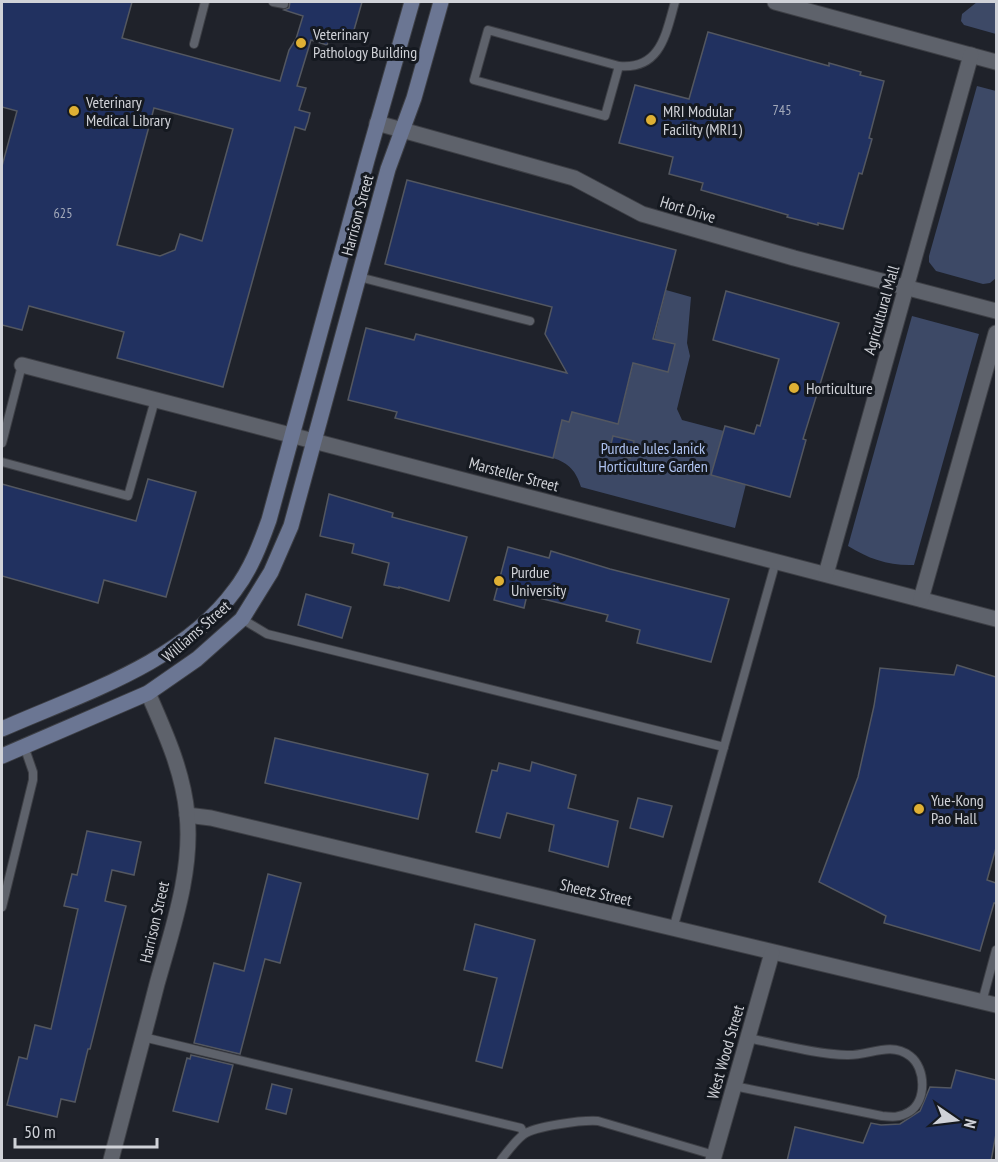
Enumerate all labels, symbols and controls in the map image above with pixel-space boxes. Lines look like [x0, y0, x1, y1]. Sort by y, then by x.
place label: Veterinary Pathology Building [312, 24, 417, 62]
marker: Veterinary Pathology Building [294, 36, 308, 50]
place label: Veterinary Medical Library [85, 92, 171, 130]
place label: MRI Modular Facility (MRI1) [663, 101, 742, 139]
house number: 745 [773, 101, 791, 119]
marker: Veterinary Medical Library [67, 104, 81, 118]
marker: MRI Modular Facility (MRI1) [644, 113, 658, 127]
street label: Harrison Street [337, 172, 378, 258]
street label: Hort Drive [658, 191, 718, 227]
house number: 625 [54, 204, 72, 222]
street label: Agricultural Mall [859, 263, 903, 357]
place label: Horticulture [806, 378, 873, 398]
marker: Horticulture [787, 381, 801, 395]
park label: Purdue Jules Janick Horticulture Garden [598, 438, 708, 476]
street label: Marsteller Street [467, 452, 562, 496]
place label: Purdue University [511, 562, 566, 600]
marker: Purdue University [492, 574, 506, 588]
street label: Williams Street [158, 596, 235, 666]
place label: Yue-Kong Pao Hall [931, 790, 984, 828]
marker: Yue-Kong Pao Hall [912, 802, 926, 816]
street label: Sheetz Street [558, 874, 635, 910]
street label: Harrison Street [135, 879, 173, 965]
street label: West Wood Street [702, 1002, 748, 1101]
north arrow [926, 1090, 986, 1150]
scale bar [15, 1111, 158, 1149]
text: N [960, 1117, 981, 1130]
text: 50 m [24, 1120, 56, 1143]

